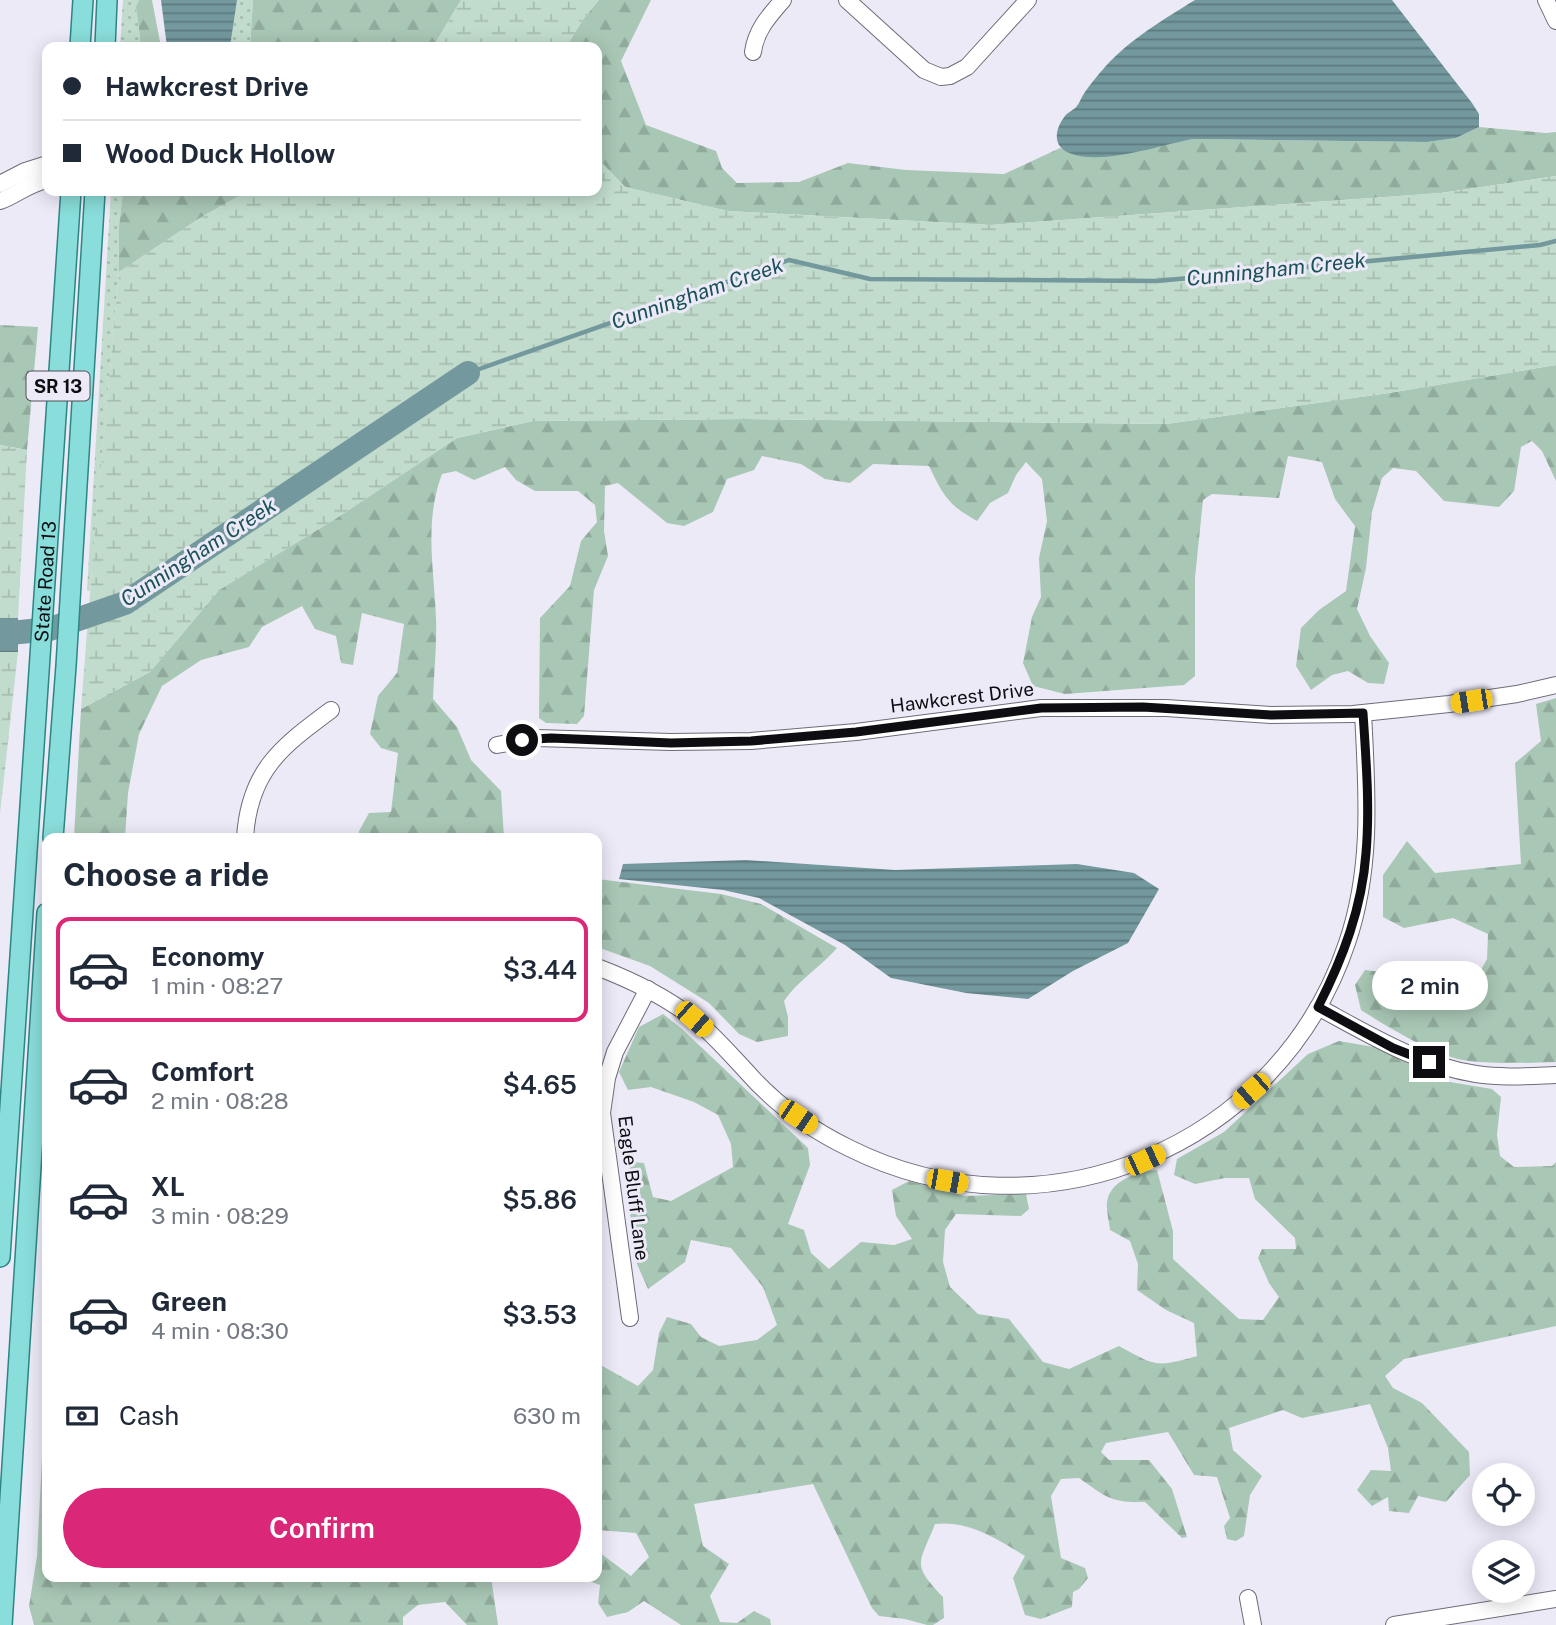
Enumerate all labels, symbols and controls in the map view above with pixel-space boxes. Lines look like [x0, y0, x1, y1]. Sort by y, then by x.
text: Hawkcrest Drive [105, 71, 309, 102]
text: Wood Duck Hollow [105, 138, 335, 169]
water label: Cunningham Creek [1185, 247, 1368, 291]
water label: Cunningham Creek [608, 252, 787, 334]
road number: SR 13 [27, 372, 90, 400]
water label: Cunningham Creek [116, 492, 281, 612]
street label: State Road 13 [30, 520, 60, 643]
street label: Hawkcrest Drive [889, 677, 1035, 717]
car [1449, 687, 1494, 715]
route start [506, 724, 538, 756]
text: Choose a ride [63, 856, 269, 893]
icon: car [67, 938, 130, 1001]
text: Economy [151, 941, 264, 972]
text: $3.44 [503, 954, 577, 985]
callout: 2 min [1371, 960, 1487, 1010]
text: 1 min · 08:27 [151, 972, 283, 999]
text: 2 min [1400, 972, 1460, 999]
car [672, 997, 717, 1041]
route end [1413, 1046, 1445, 1078]
icon: car [67, 1053, 130, 1116]
text: Comfort [151, 1056, 254, 1087]
text: $4.65 [502, 1069, 577, 1100]
car [1229, 1069, 1274, 1113]
text: 2 min · 08:28 [151, 1087, 289, 1114]
car [775, 1097, 822, 1137]
street label: Eagle Bluff Lane [614, 1114, 654, 1262]
car [1122, 1142, 1169, 1178]
car [925, 1167, 970, 1195]
icon: car [67, 1168, 130, 1231]
text: XL [151, 1171, 185, 1202]
text: $5.86 [502, 1184, 577, 1215]
text: 3 min · 08:29 [151, 1202, 289, 1229]
icon: car [67, 1283, 130, 1346]
text: Green [151, 1286, 227, 1317]
text: $3.53 [502, 1299, 577, 1330]
text: 4 min · 08:30 [151, 1317, 289, 1344]
icon: cash [63, 1397, 101, 1435]
text: Cash [119, 1400, 179, 1431]
text: 630 m [513, 1402, 581, 1429]
map controls [1472, 1463, 1535, 1603]
button: locate [1472, 1463, 1535, 1526]
button: Confirm [63, 1488, 581, 1568]
button: layers [1472, 1540, 1535, 1603]

